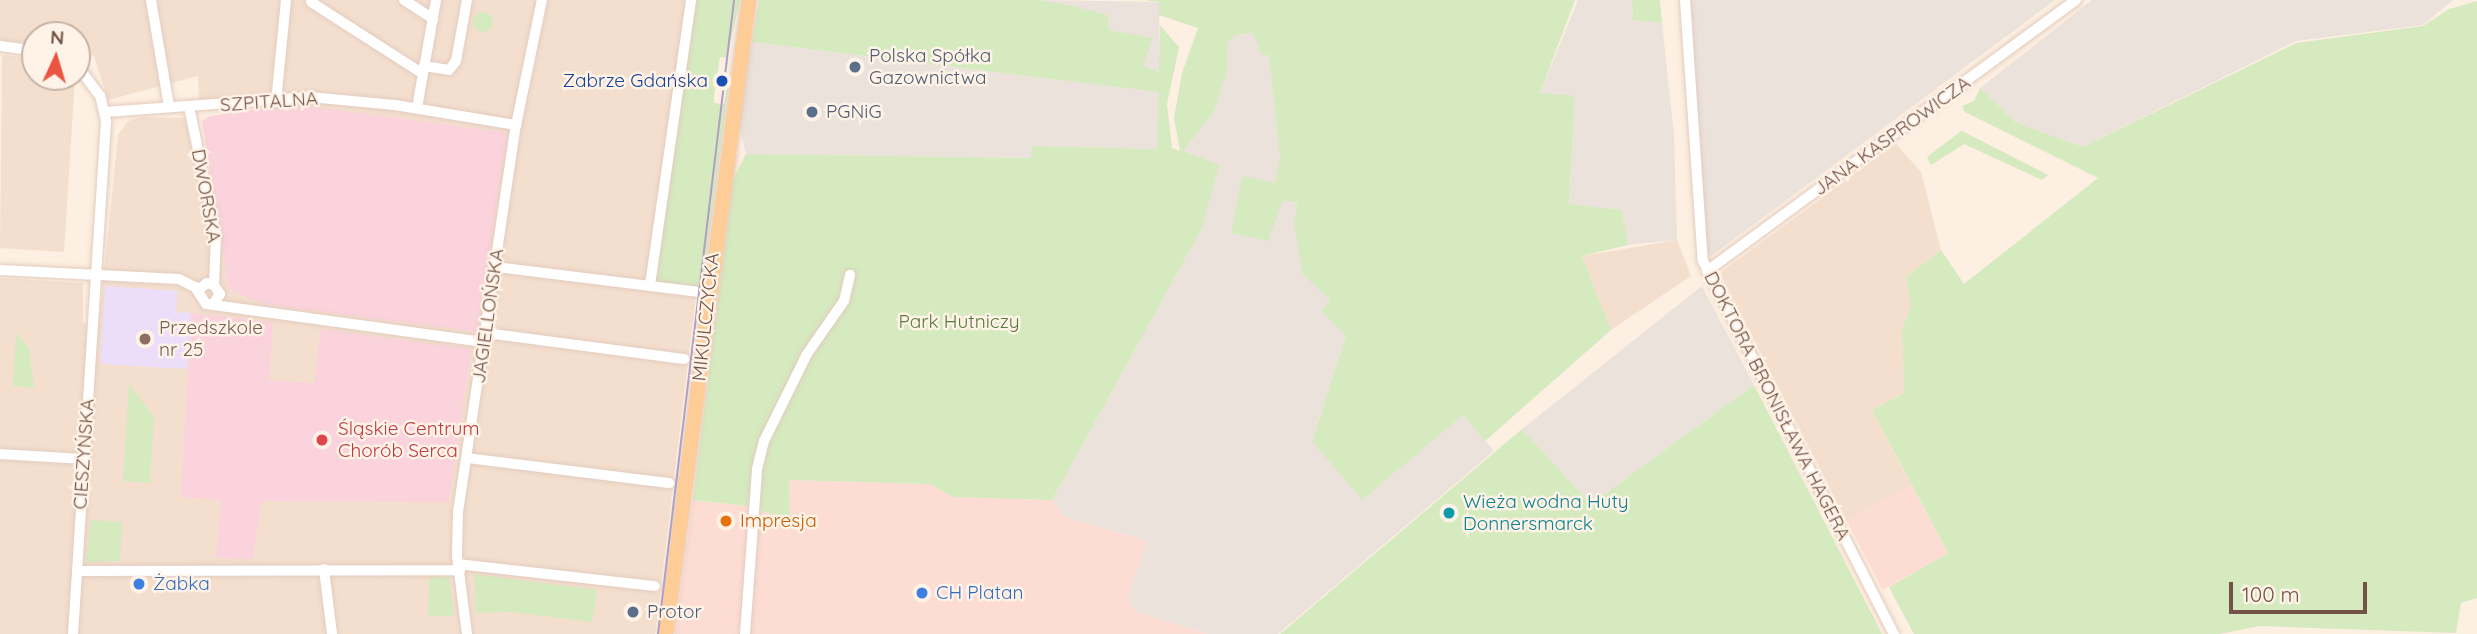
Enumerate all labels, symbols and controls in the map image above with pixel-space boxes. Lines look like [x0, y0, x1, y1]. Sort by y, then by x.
north arrow [21, 21, 91, 91]
text: N [50, 25, 65, 50]
place label: Polska Spółka Gazownictwa [869, 45, 991, 89]
marker: Polska Spółka Gazownictwa [847, 59, 863, 75]
place label: Zabrze Gdańska [563, 70, 708, 92]
street label: JANA KASPROWICZA [1809, 71, 1975, 201]
marker: Zabrze Gdańska [714, 73, 730, 89]
street label: SZPITALNA [219, 87, 319, 117]
place label: PGNiG [826, 101, 882, 123]
marker: PGNiG [804, 104, 820, 120]
street label: DWORSKA [187, 147, 225, 245]
street label: JAGIELLOŃSKA [467, 247, 509, 385]
street label: MIKULCZYCKA [688, 252, 724, 382]
street label: DOKTORA BRONISŁAWA HAGERA [1699, 268, 1855, 544]
park label: Park Hutniczy [898, 311, 1020, 333]
place label: Przedszkole nr 25 [159, 317, 263, 361]
marker: Przedszkole nr 25 [137, 331, 153, 347]
street label: CIESZYŃSKA [69, 398, 99, 510]
place label: Śląskie Centrum Chorób Serca [338, 418, 480, 462]
marker: Śląskie Centrum Chorób Serca [312, 430, 332, 450]
place label: Wieża wodna Huty Donnersmarck [1463, 491, 1629, 535]
marker: Wieża wodna Huty Donnersmarck [1441, 505, 1457, 521]
place label: Impresja [740, 510, 817, 532]
marker: Impresja [718, 513, 734, 529]
scale bar [2232, 568, 2370, 612]
place label: Żabka [153, 573, 210, 595]
marker: Żabka [131, 576, 147, 592]
text: 100 m [2242, 581, 2300, 607]
place label: CH Platan [936, 582, 1023, 604]
marker: CH Platan [914, 585, 930, 601]
place label: Protor [647, 601, 702, 623]
marker: Protor [625, 604, 641, 620]

